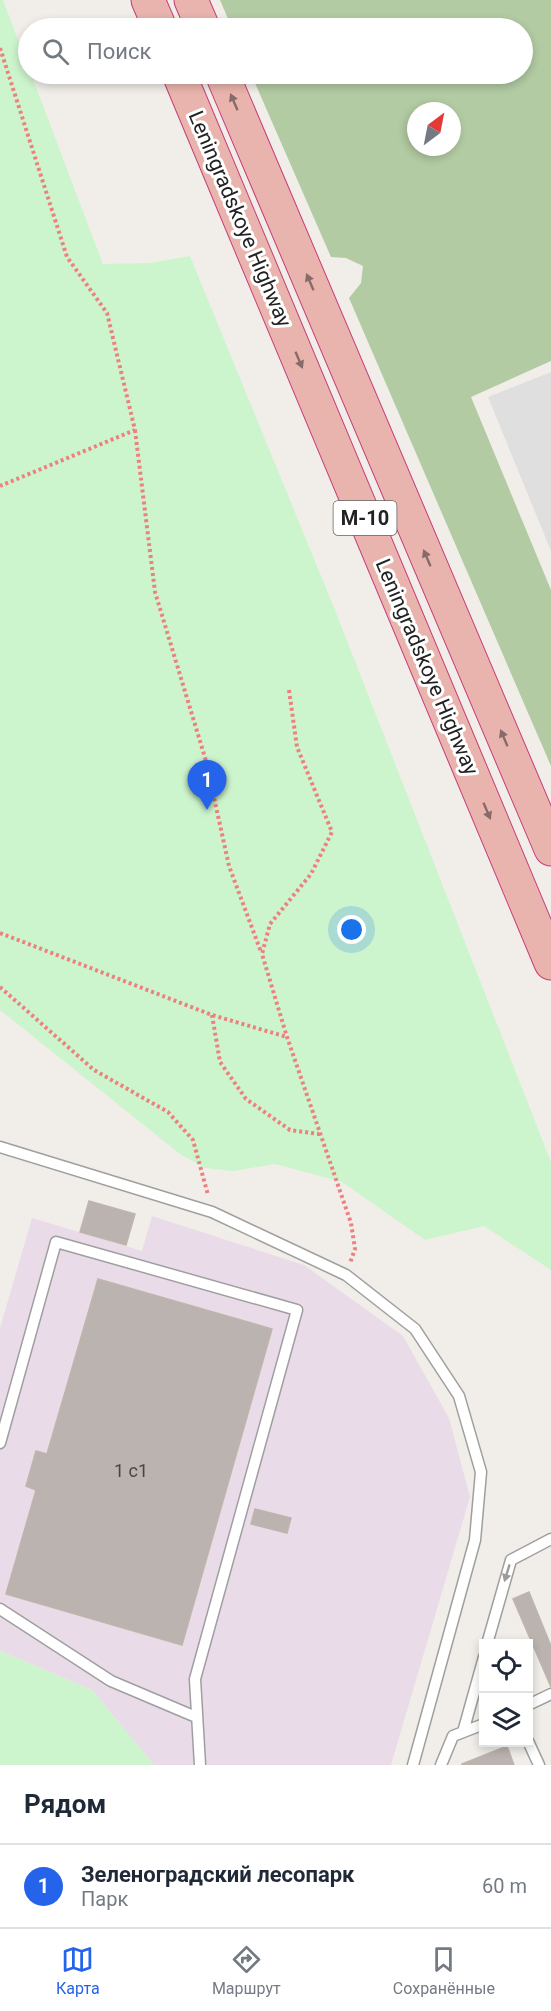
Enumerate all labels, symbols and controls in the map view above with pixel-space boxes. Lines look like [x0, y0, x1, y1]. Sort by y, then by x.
search box [18, 18, 533, 84]
icon: search [39, 35, 72, 68]
text: Поиск [87, 39, 151, 64]
one-way arrow [229, 93, 239, 111]
north arrow [407, 102, 461, 156]
street label: Leningradskoye Highway [184, 107, 296, 331]
one-way arrow [305, 272, 315, 290]
one-way arrow [295, 351, 304, 369]
road number: М-10 [334, 501, 397, 535]
one-way arrow [422, 549, 432, 567]
street label: Leningradskoye Highway [371, 555, 483, 779]
one-way arrow [499, 729, 508, 746]
pin: 1 [188, 760, 226, 810]
one-way arrow [483, 802, 493, 820]
your location [337, 915, 366, 944]
house number: 1 с1 [114, 1460, 148, 1481]
one-way arrow [502, 1564, 511, 1582]
map controls [479, 1639, 533, 1747]
button: locate [479, 1639, 533, 1693]
button: layers [479, 1693, 533, 1747]
text: Рядом [24, 1789, 106, 1819]
text: Зеленоградский лесопарк [81, 1862, 354, 1887]
text: 1 [38, 1874, 49, 1898]
text: 60 m [482, 1874, 527, 1898]
text: Парк [81, 1887, 128, 1911]
tab: Карта [56, 1943, 100, 1998]
tab: Маршрут [212, 1943, 281, 1998]
tab: Сохранённые [393, 1943, 495, 1998]

